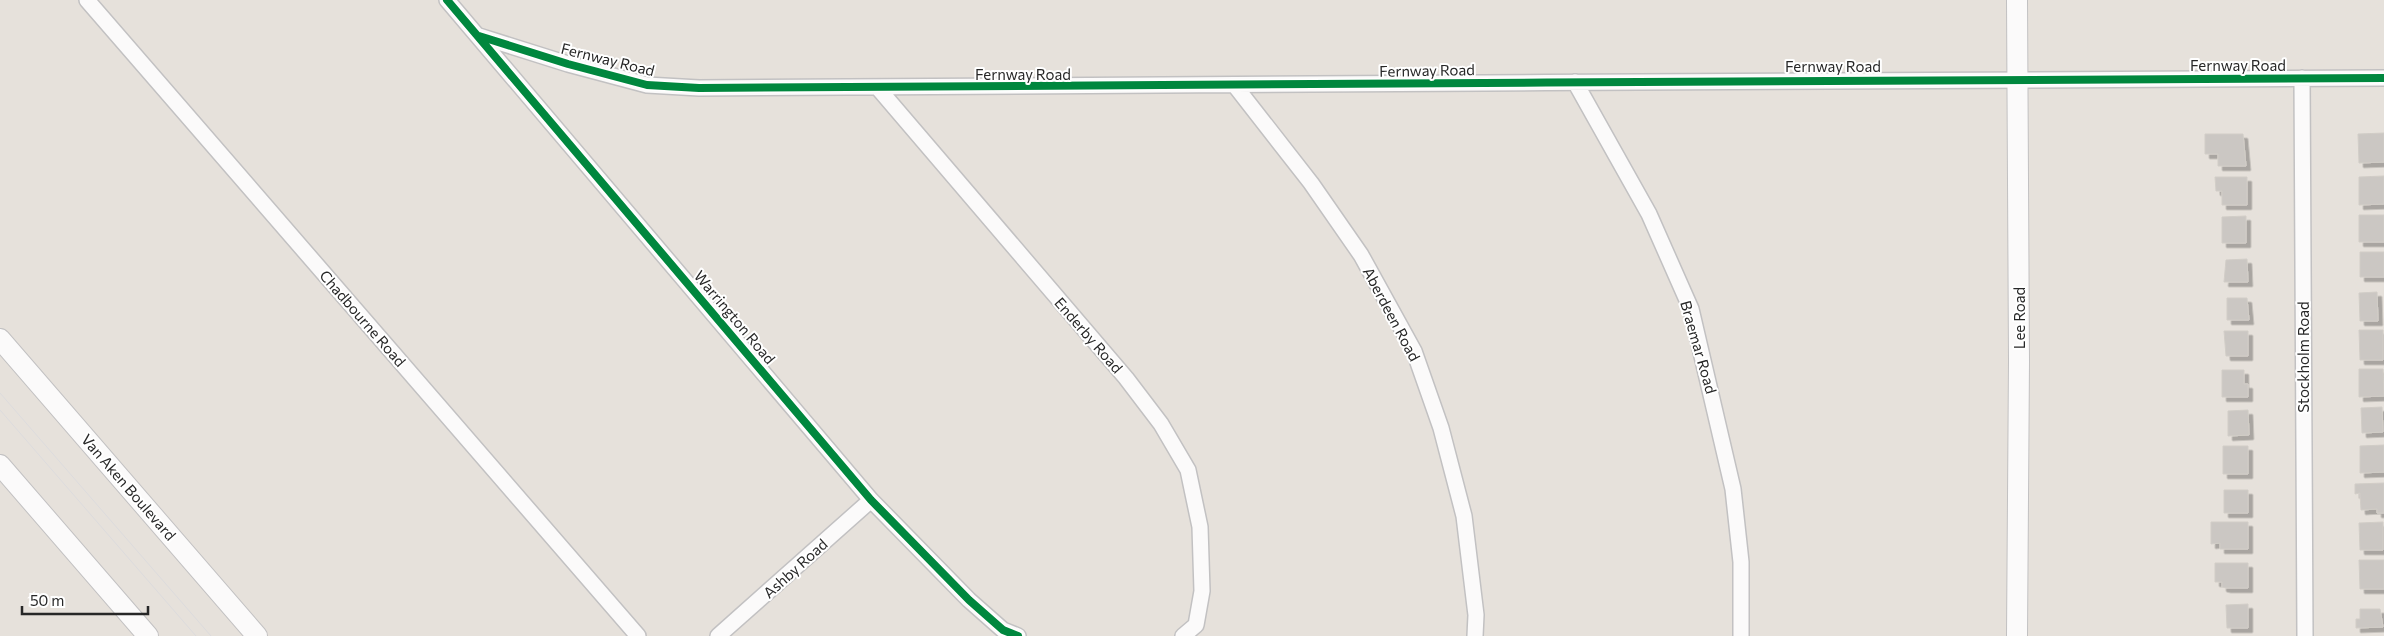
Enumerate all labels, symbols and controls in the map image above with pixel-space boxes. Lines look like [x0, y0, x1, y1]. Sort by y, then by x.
street label: Fernway Road [559, 39, 657, 79]
street label: Fernway Road [2190, 56, 2286, 74]
street label: Fernway Road [1785, 57, 1881, 75]
street label: Fernway Road [1379, 60, 1475, 80]
street label: Fernway Road [975, 65, 1071, 83]
street label: Aberdeen Road [1360, 264, 1424, 364]
street label: Chadbourne Road [316, 266, 410, 370]
street label: Warrington Road [691, 267, 779, 367]
street label: Lee Road [2010, 287, 2028, 349]
street label: Enderby Road [1051, 293, 1127, 377]
street label: Braemar Road [1677, 298, 1721, 396]
street label: Stockholm Road [2294, 301, 2312, 413]
street label: Van Aken Boulevard [78, 430, 180, 544]
street label: Ashby Road [759, 535, 831, 601]
scale bar [22, 584, 149, 616]
text: 50 m [30, 591, 64, 609]

